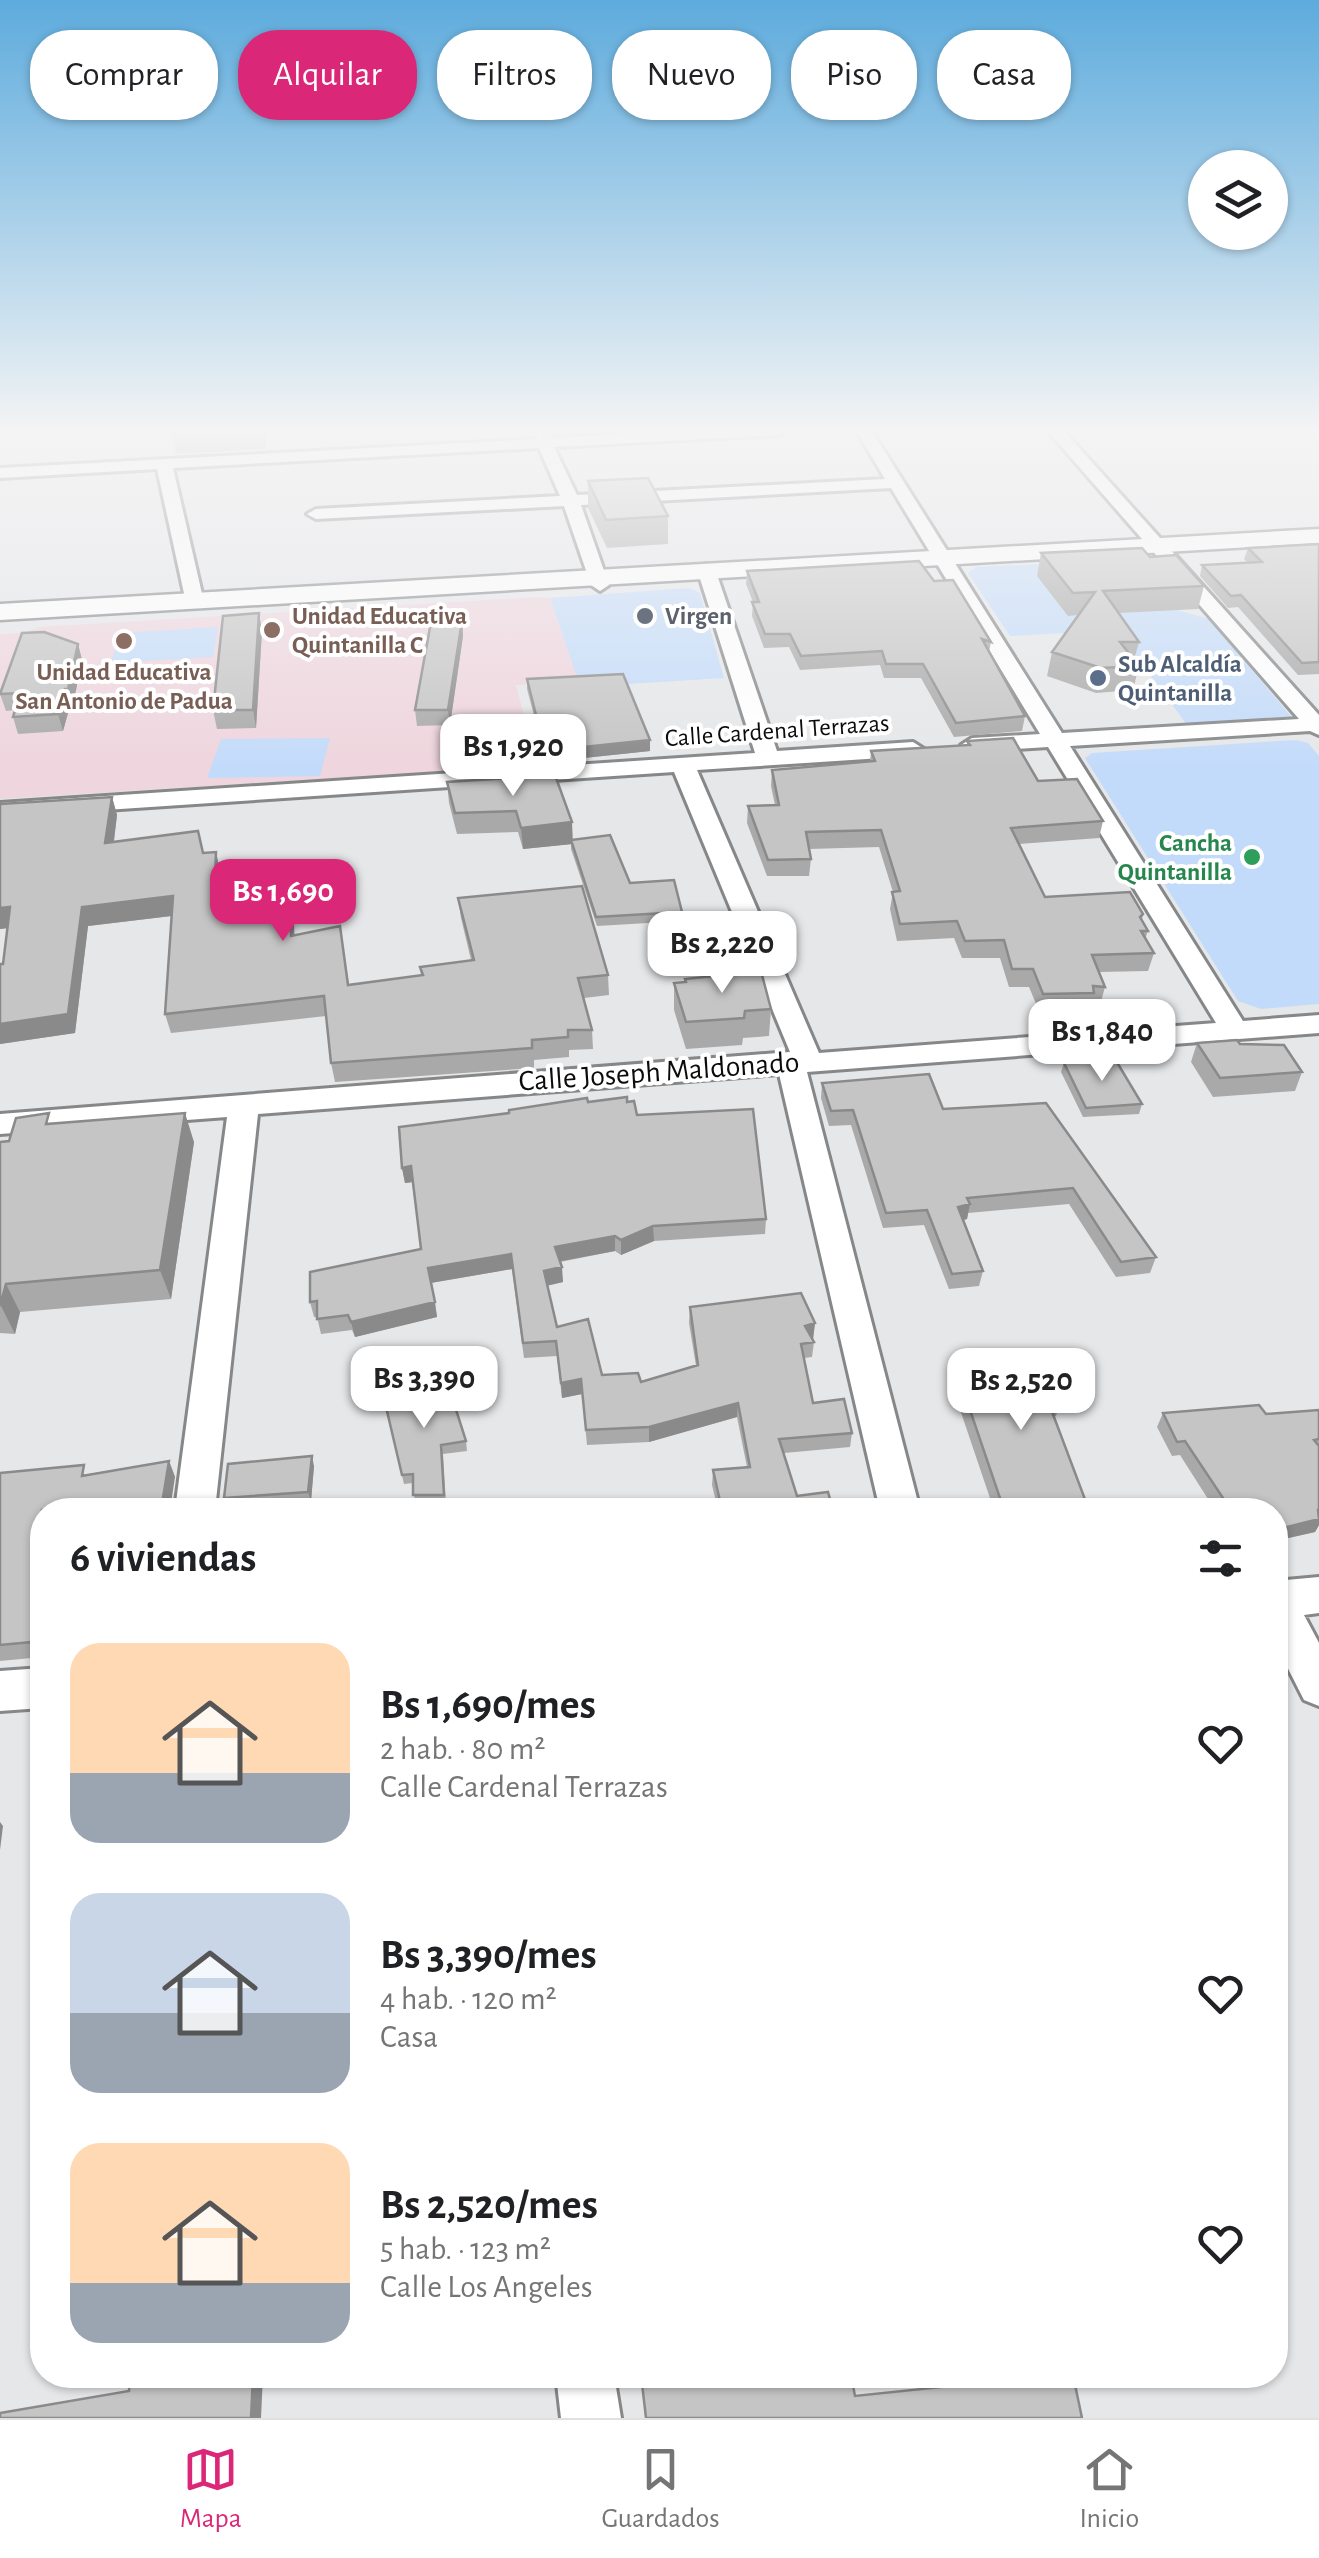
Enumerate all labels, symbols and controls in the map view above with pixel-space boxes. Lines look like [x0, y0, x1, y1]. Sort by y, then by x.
chip: Comprar [30, 30, 218, 120]
chip: Alquilar [238, 30, 417, 120]
chip: Filtros [437, 30, 592, 120]
chip: Nuevo [612, 30, 771, 120]
chip: Piso [791, 30, 917, 120]
chip: Casa [937, 30, 1071, 120]
map controls [1188, 150, 1288, 250]
button: layers [1188, 150, 1288, 250]
place label: Unidad Educativa Quintanilla C [292, 604, 467, 658]
place label: Virgen [665, 604, 732, 629]
marker: Virgen [634, 605, 656, 627]
marker: Unidad Educativa Quintanilla C [261, 619, 283, 641]
marker: Unidad Educativa San Antonio de Padua [113, 630, 135, 652]
place label: Sub Alcaldía Quintanilla [1118, 652, 1242, 706]
place label: Unidad Educativa San Antonio de Padua [15, 660, 233, 714]
marker: Sub Alcaldía Quintanilla [1087, 667, 1109, 689]
street label: Calle Cardenal Terrazas [664, 711, 890, 751]
pin: Bs 1,920 [410, 714, 616, 799]
text: Bs 1,920 [462, 730, 564, 762]
place label: Cancha Quintanilla [1118, 831, 1232, 885]
marker: Cancha Quintanilla [1241, 846, 1263, 868]
pin: Bs 1,690 [180, 859, 386, 944]
text: Bs 1,690 [232, 875, 334, 907]
pin: Bs 2,220 [619, 911, 825, 996]
text: Bs 2,220 [670, 927, 774, 959]
pin: Bs 1,840 [999, 999, 1205, 1084]
text: Bs 1,840 [1050, 1015, 1154, 1047]
street label: Calle Joseph Maldonado [518, 1047, 800, 1097]
pin: Bs 3,390 [321, 1346, 527, 1431]
pin: Bs 2,520 [918, 1348, 1124, 1433]
text: Bs 3,390 [373, 1362, 475, 1394]
text: Bs 2,520 [969, 1364, 1073, 1396]
icon: filters [1193, 1531, 1248, 1586]
text: 6 viviendas [70, 1537, 256, 1579]
icon: home [150, 1683, 270, 1803]
text: Bs 1,690/mes [380, 1684, 596, 1726]
icon: heart [1193, 1716, 1248, 1771]
text: 2 hab. · 80 m² [380, 1733, 546, 1765]
text: Calle Cardenal Terrazas [380, 1771, 668, 1803]
icon: home [150, 1933, 270, 2053]
text: Bs 3,390/mes [380, 1934, 597, 1976]
icon: heart [1193, 1966, 1248, 2021]
text: 4 hab. · 120 m² [380, 1983, 557, 2015]
text: Casa [380, 2021, 438, 2053]
icon: home [150, 2183, 270, 2303]
text: Bs 2,520/mes [380, 2184, 598, 2226]
icon: heart [1193, 2216, 1248, 2271]
text: 5 hab. · 123 m² [380, 2233, 551, 2265]
text: Calle Los Angeles [380, 2271, 592, 2303]
tab: Mapa [180, 2442, 242, 2536]
tab: Guardados [601, 2442, 720, 2536]
tab: Inicio [1079, 2442, 1139, 2536]

